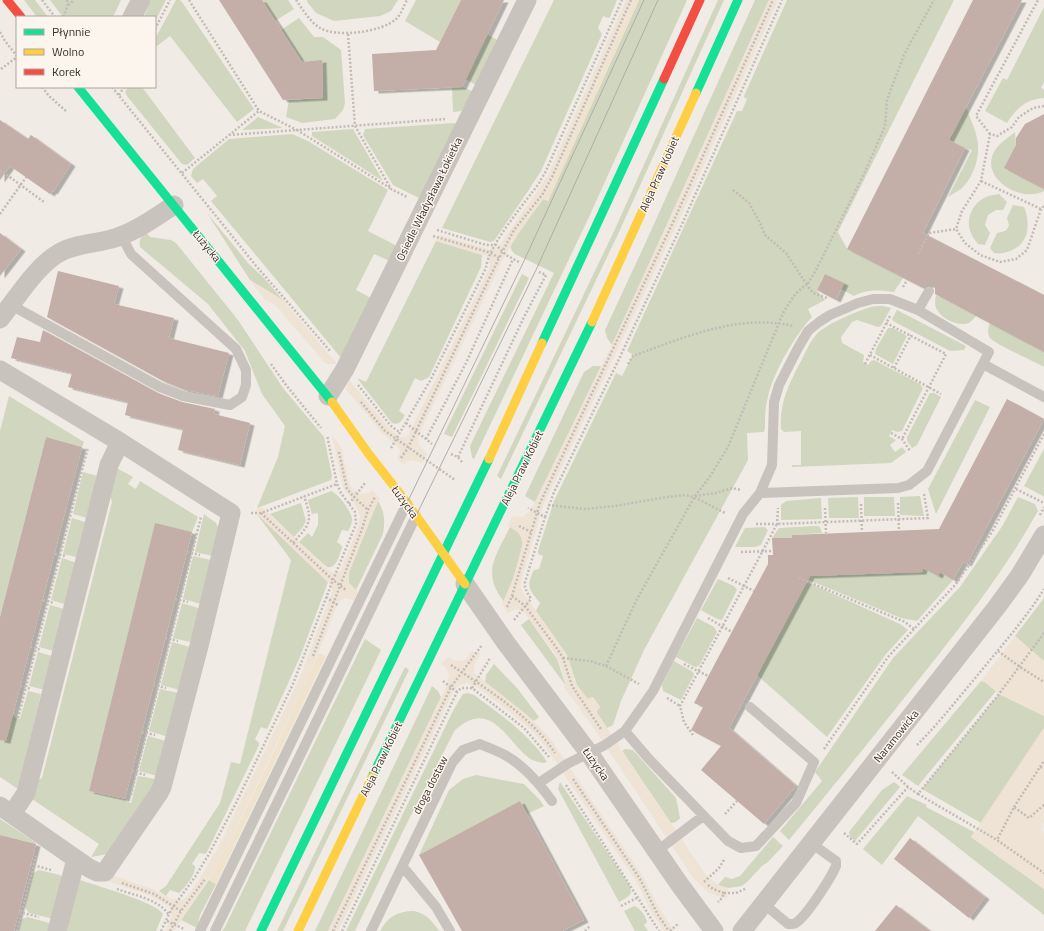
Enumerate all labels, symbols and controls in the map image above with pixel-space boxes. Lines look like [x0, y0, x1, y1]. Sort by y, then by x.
legend [16, 16, 156, 88]
text: Płynnie [52, 22, 90, 41]
text: Wolno [52, 42, 84, 61]
text: Korek [52, 62, 81, 81]
street label: Osiedle Władysława Łokietka [392, 134, 466, 263]
street label: Aleja Praw Kobiet [635, 134, 683, 214]
street label: Łużycka [189, 226, 225, 266]
street label: Aleja Praw Kobiet [497, 428, 547, 508]
street label: Łużycka [387, 482, 423, 522]
street label: Naramowicka [870, 706, 923, 766]
street label: Aleja Praw Kobiet [356, 719, 406, 799]
street label: Łużycka [578, 743, 613, 784]
street label: droga dostaw [408, 753, 452, 817]

